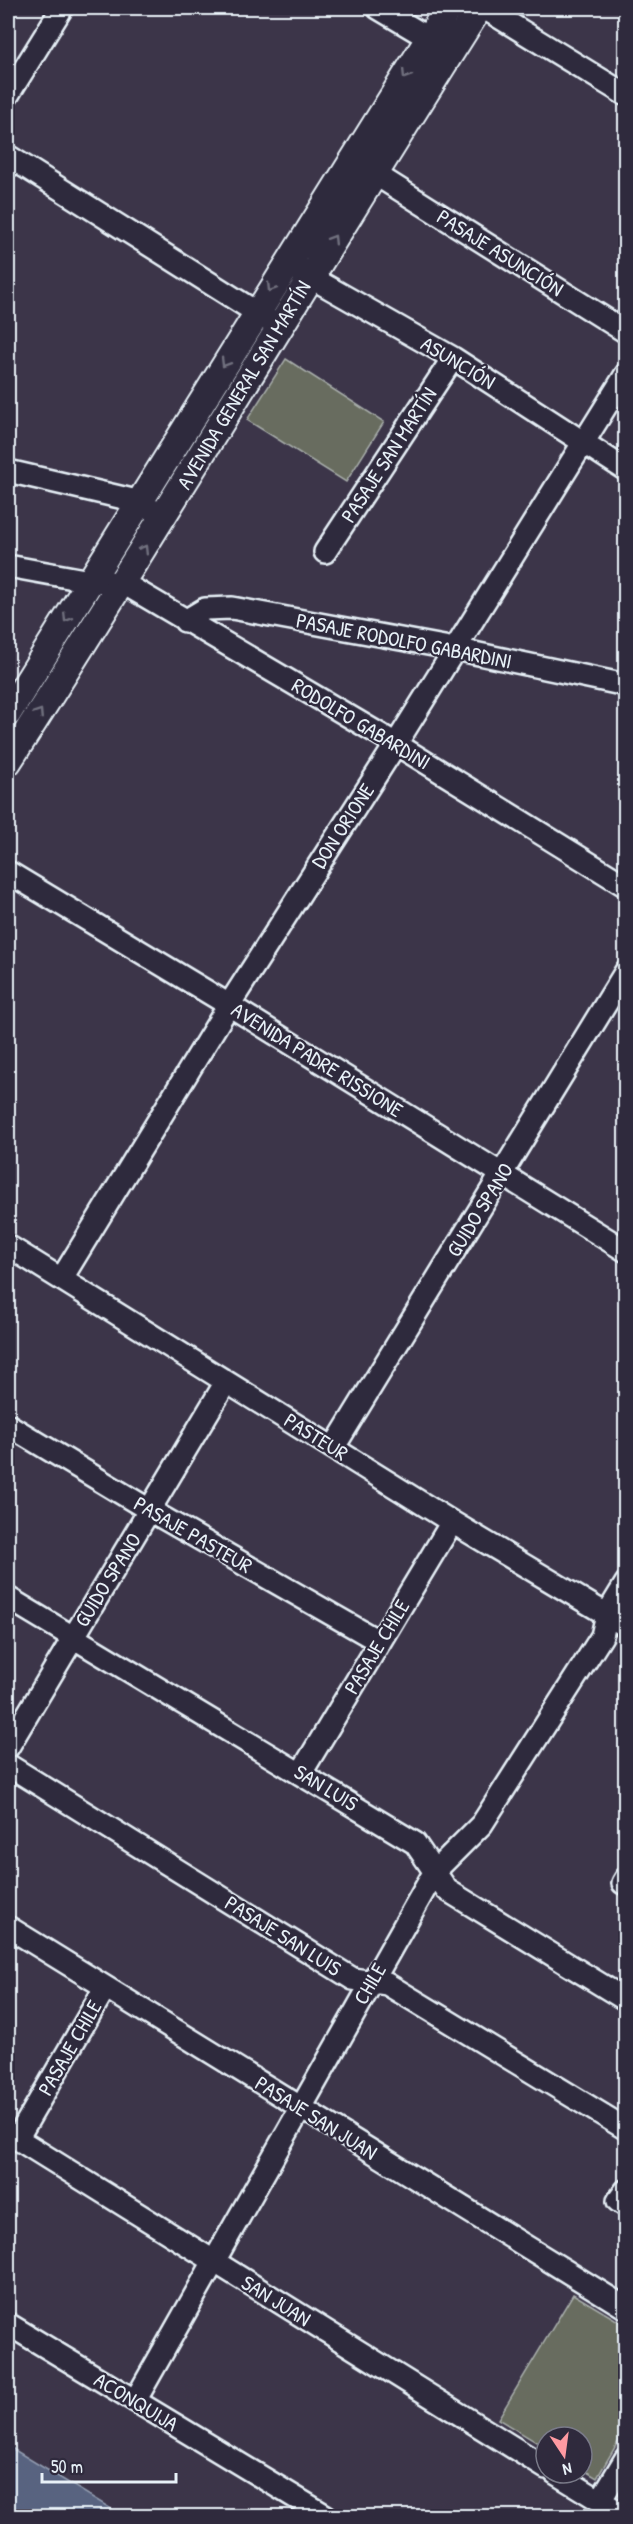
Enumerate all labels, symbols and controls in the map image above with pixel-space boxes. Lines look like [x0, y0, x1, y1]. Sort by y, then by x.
one-way arrow [401, 69, 413, 79]
street label: PASAJE ASUNCIÓN [432, 202, 569, 303]
one-way arrow [326, 235, 338, 245]
street label: AVENIDA GENERAL SAN MARTÍN [170, 275, 318, 495]
one-way arrow [268, 282, 279, 293]
street label: ASUNCIÓN [416, 329, 501, 396]
one-way arrow [221, 357, 233, 367]
street label: PASAJE SAN MARTÍN [334, 381, 443, 528]
one-way arrow [137, 545, 149, 555]
street label: PASAJE RODOLFO GABARDINI [294, 605, 514, 676]
one-way arrow [63, 612, 75, 622]
street label: RODOLFO GABARDINI [287, 671, 436, 776]
one-way arrow [32, 709, 43, 720]
street label: DON ORIONE [304, 778, 381, 874]
street label: AVENIDA PADRE RISSIONE [226, 995, 409, 1124]
street label: GUIDO SPANO [439, 1157, 520, 1262]
street label: PASTEUR [279, 1406, 354, 1467]
street label: PASAJE PASTEUR [129, 1489, 258, 1580]
street label: GUIDO SPANO [67, 1527, 148, 1632]
street label: PASAJE CHILE [337, 1594, 416, 1699]
street label: SAN LUIS [289, 1757, 364, 1818]
street label: PASAJE SAN LUIS [220, 1888, 347, 1983]
street label: CHILE [346, 1958, 393, 2010]
street label: PASAJE CHILE [31, 1995, 108, 2101]
street label: PASAJE SAN JUAN [250, 2069, 383, 2167]
street label: SAN JUAN [236, 2268, 316, 2333]
street label: ACONQUIJA [89, 2365, 184, 2438]
north arrow [534, 2425, 594, 2485]
scale bar [42, 2446, 176, 2484]
text: 50 m [51, 2454, 83, 2479]
text: N [560, 2458, 574, 2481]

